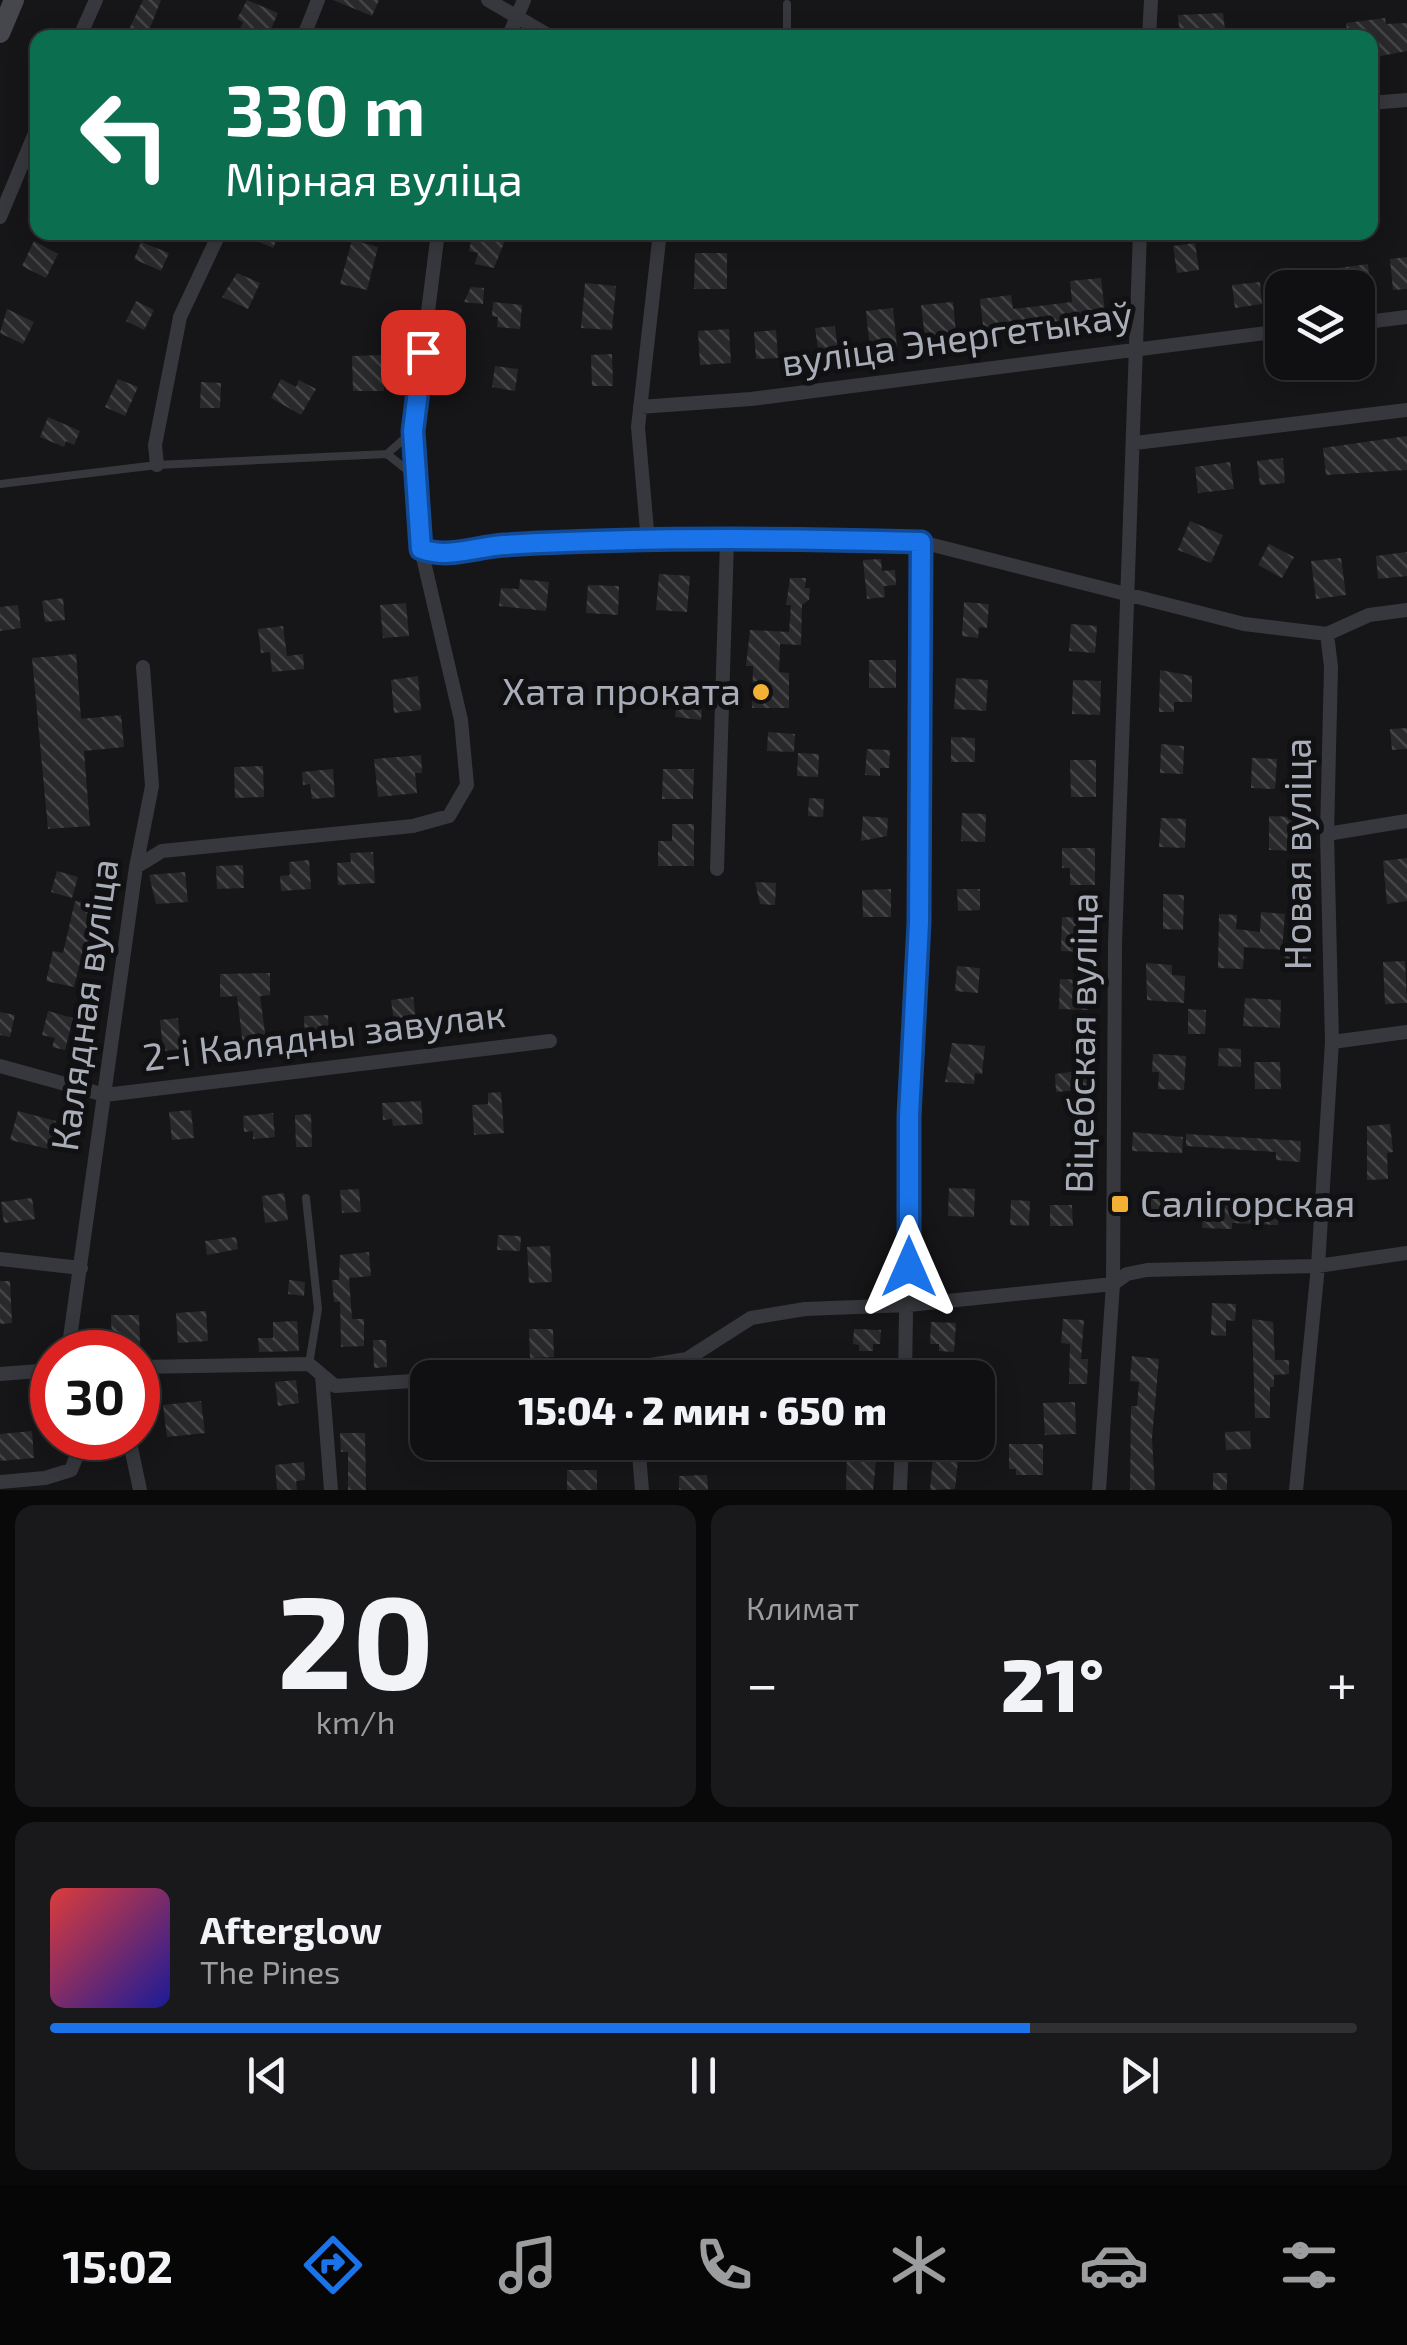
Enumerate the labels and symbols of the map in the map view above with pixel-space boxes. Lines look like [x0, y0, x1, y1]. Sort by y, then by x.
street label: вуліца Энергетыкаў [778, 290, 1135, 384]
pin [381, 310, 466, 395]
place label: Хата проката [502, 667, 741, 713]
marker: Хата проката [750, 681, 772, 703]
street label: Новая вуліца [1273, 738, 1319, 970]
street label: Калядная вуліца [40, 856, 126, 1154]
street label: Віцебская вуліца [1054, 892, 1106, 1194]
street label: 2-і Калядны завулак [140, 989, 508, 1079]
place label: Салігорская [1140, 1179, 1355, 1225]
marker: Салігорская [1109, 1193, 1131, 1215]
position arrow [857, 1215, 961, 1319]
speed limit sign: 30 [30, 1330, 160, 1460]

